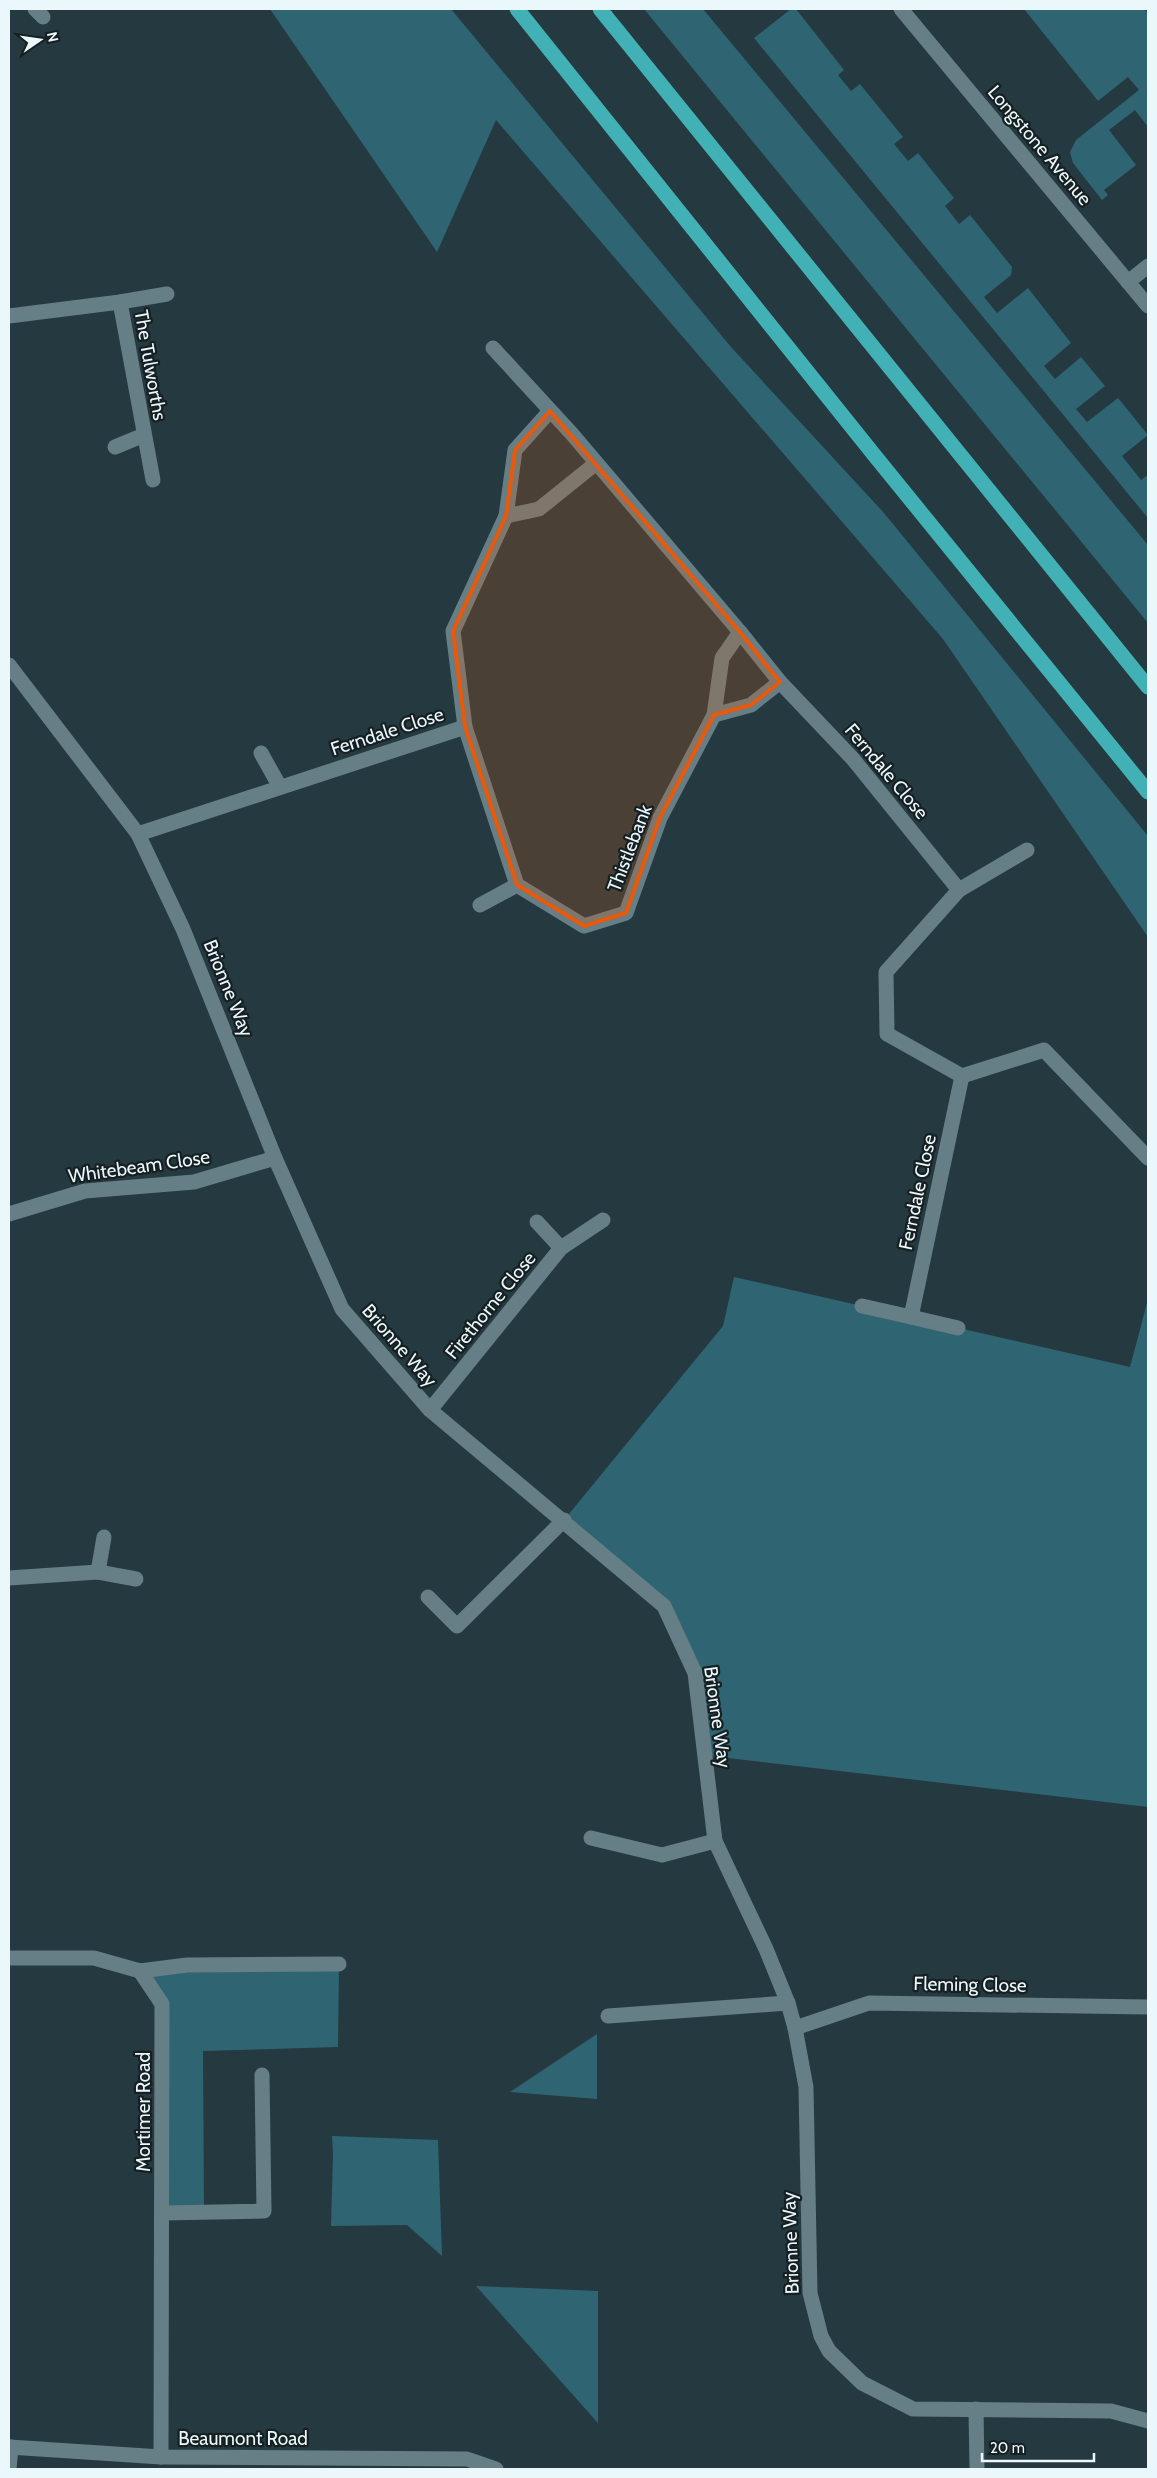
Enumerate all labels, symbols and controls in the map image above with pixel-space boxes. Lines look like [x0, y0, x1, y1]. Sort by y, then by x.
north arrow [15, 15, 65, 65]
text: N [43, 30, 63, 44]
street label: Longstone Avenue [983, 81, 1097, 210]
street label: The Tulworths [129, 308, 172, 422]
street label: Ferndale Close [328, 702, 447, 761]
street label: Ferndale Close [840, 719, 933, 824]
street label: Thistlebank [602, 801, 657, 895]
street label: Brionne Way [199, 936, 259, 1040]
street label: Ferndale Close [894, 1132, 941, 1252]
street label: Whitebeam Close [67, 1145, 212, 1188]
street label: Firethorne Close [440, 1247, 541, 1364]
street label: Brionne Way [357, 1299, 442, 1392]
street label: Brionne Way [699, 1665, 736, 1770]
street label: Fleming Close [913, 1972, 1027, 1997]
street label: Mortimer Road [132, 2052, 155, 2172]
street label: Brionne Way [777, 2191, 804, 2295]
street label: Beaumont Road [178, 2427, 308, 2450]
scale bar [982, 2430, 1094, 2462]
text: 20 m [990, 2439, 1025, 2457]

